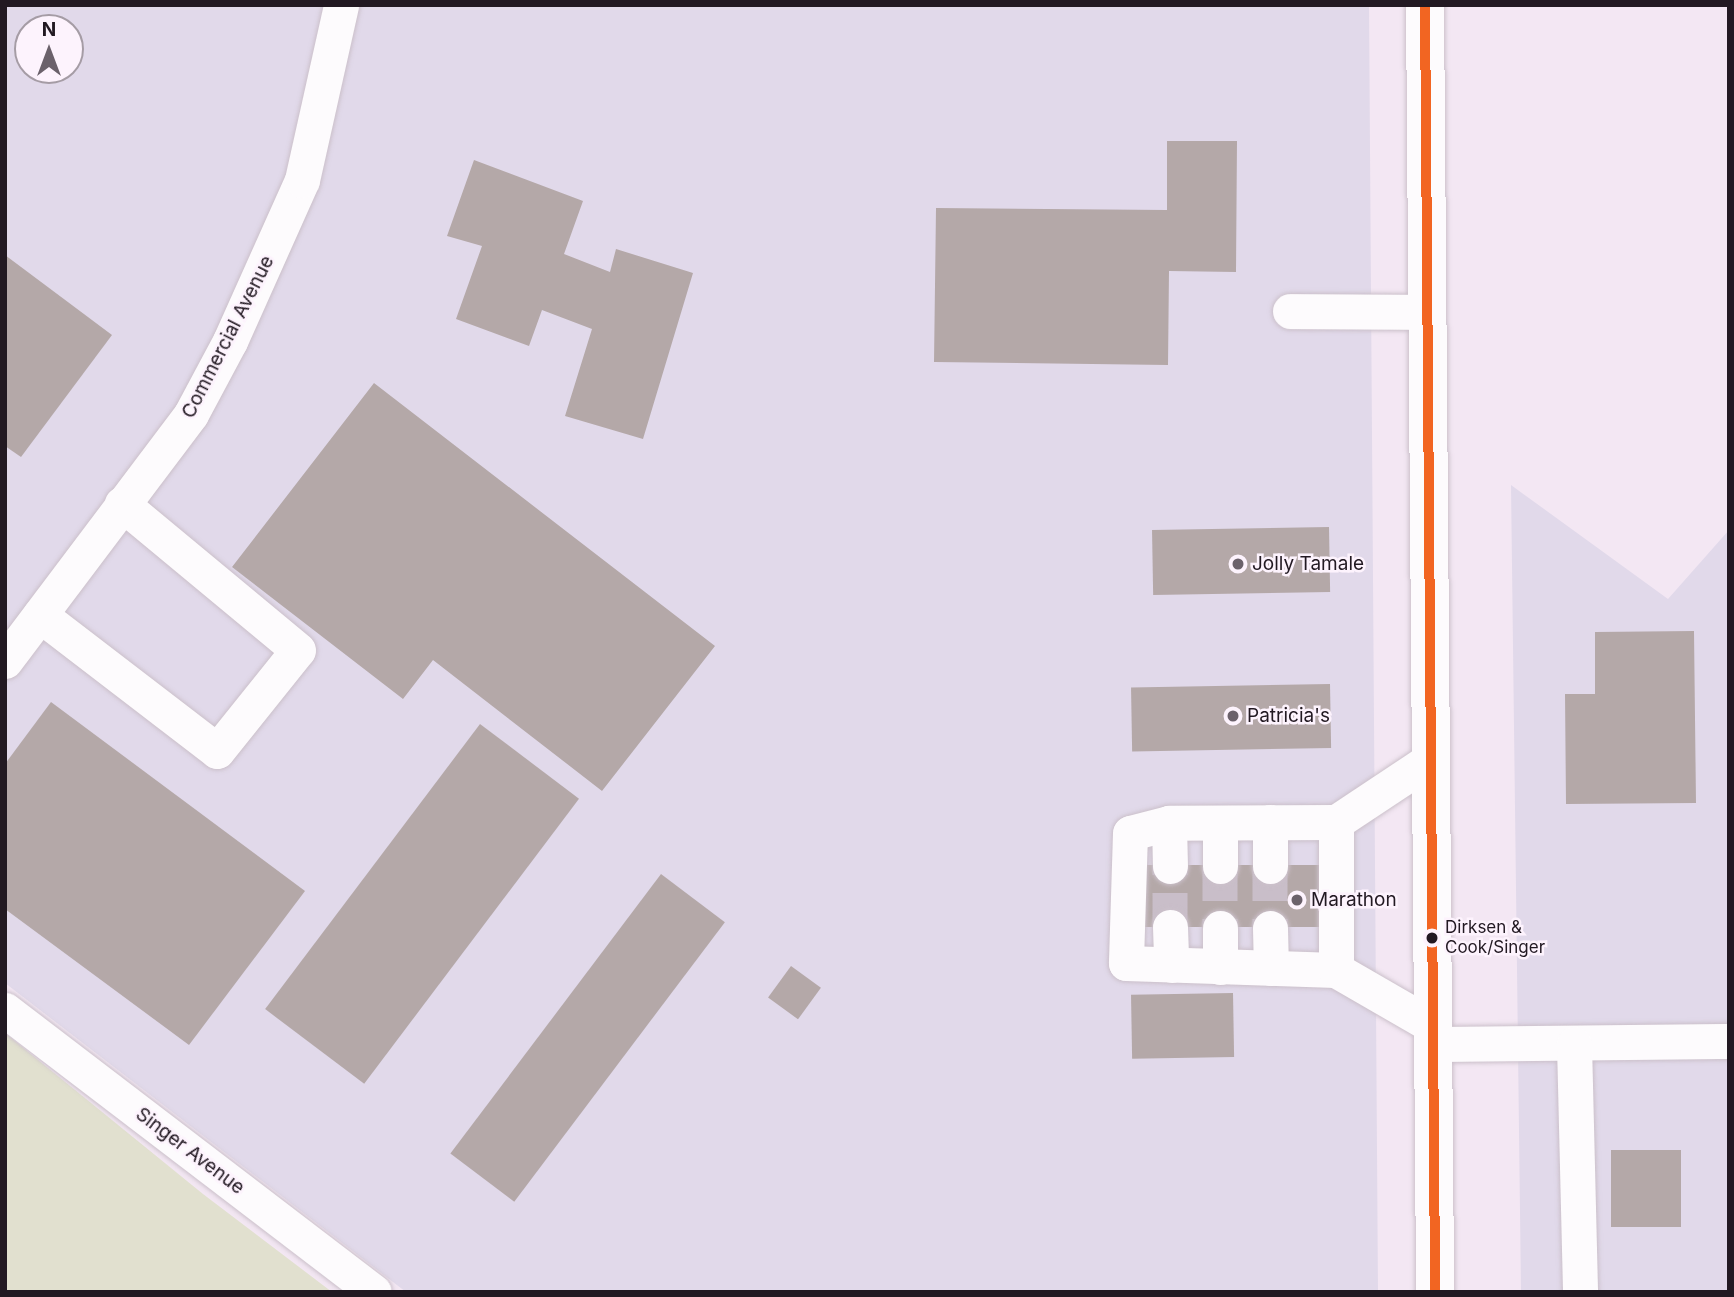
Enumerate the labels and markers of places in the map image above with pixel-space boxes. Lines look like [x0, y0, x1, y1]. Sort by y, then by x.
place label: Jolly Tamale [1252, 553, 1364, 575]
marker: Jolly Tamale [1230, 556, 1246, 572]
place label: Patricia's [1247, 705, 1330, 727]
marker: Patricia's [1225, 708, 1241, 724]
place label: Marathon [1311, 889, 1397, 911]
marker: Marathon [1289, 892, 1305, 908]
place label: Dirksen & Cook/Singer [1445, 918, 1545, 958]
marker: Dirksen & Cook/Singer [1425, 931, 1439, 945]

